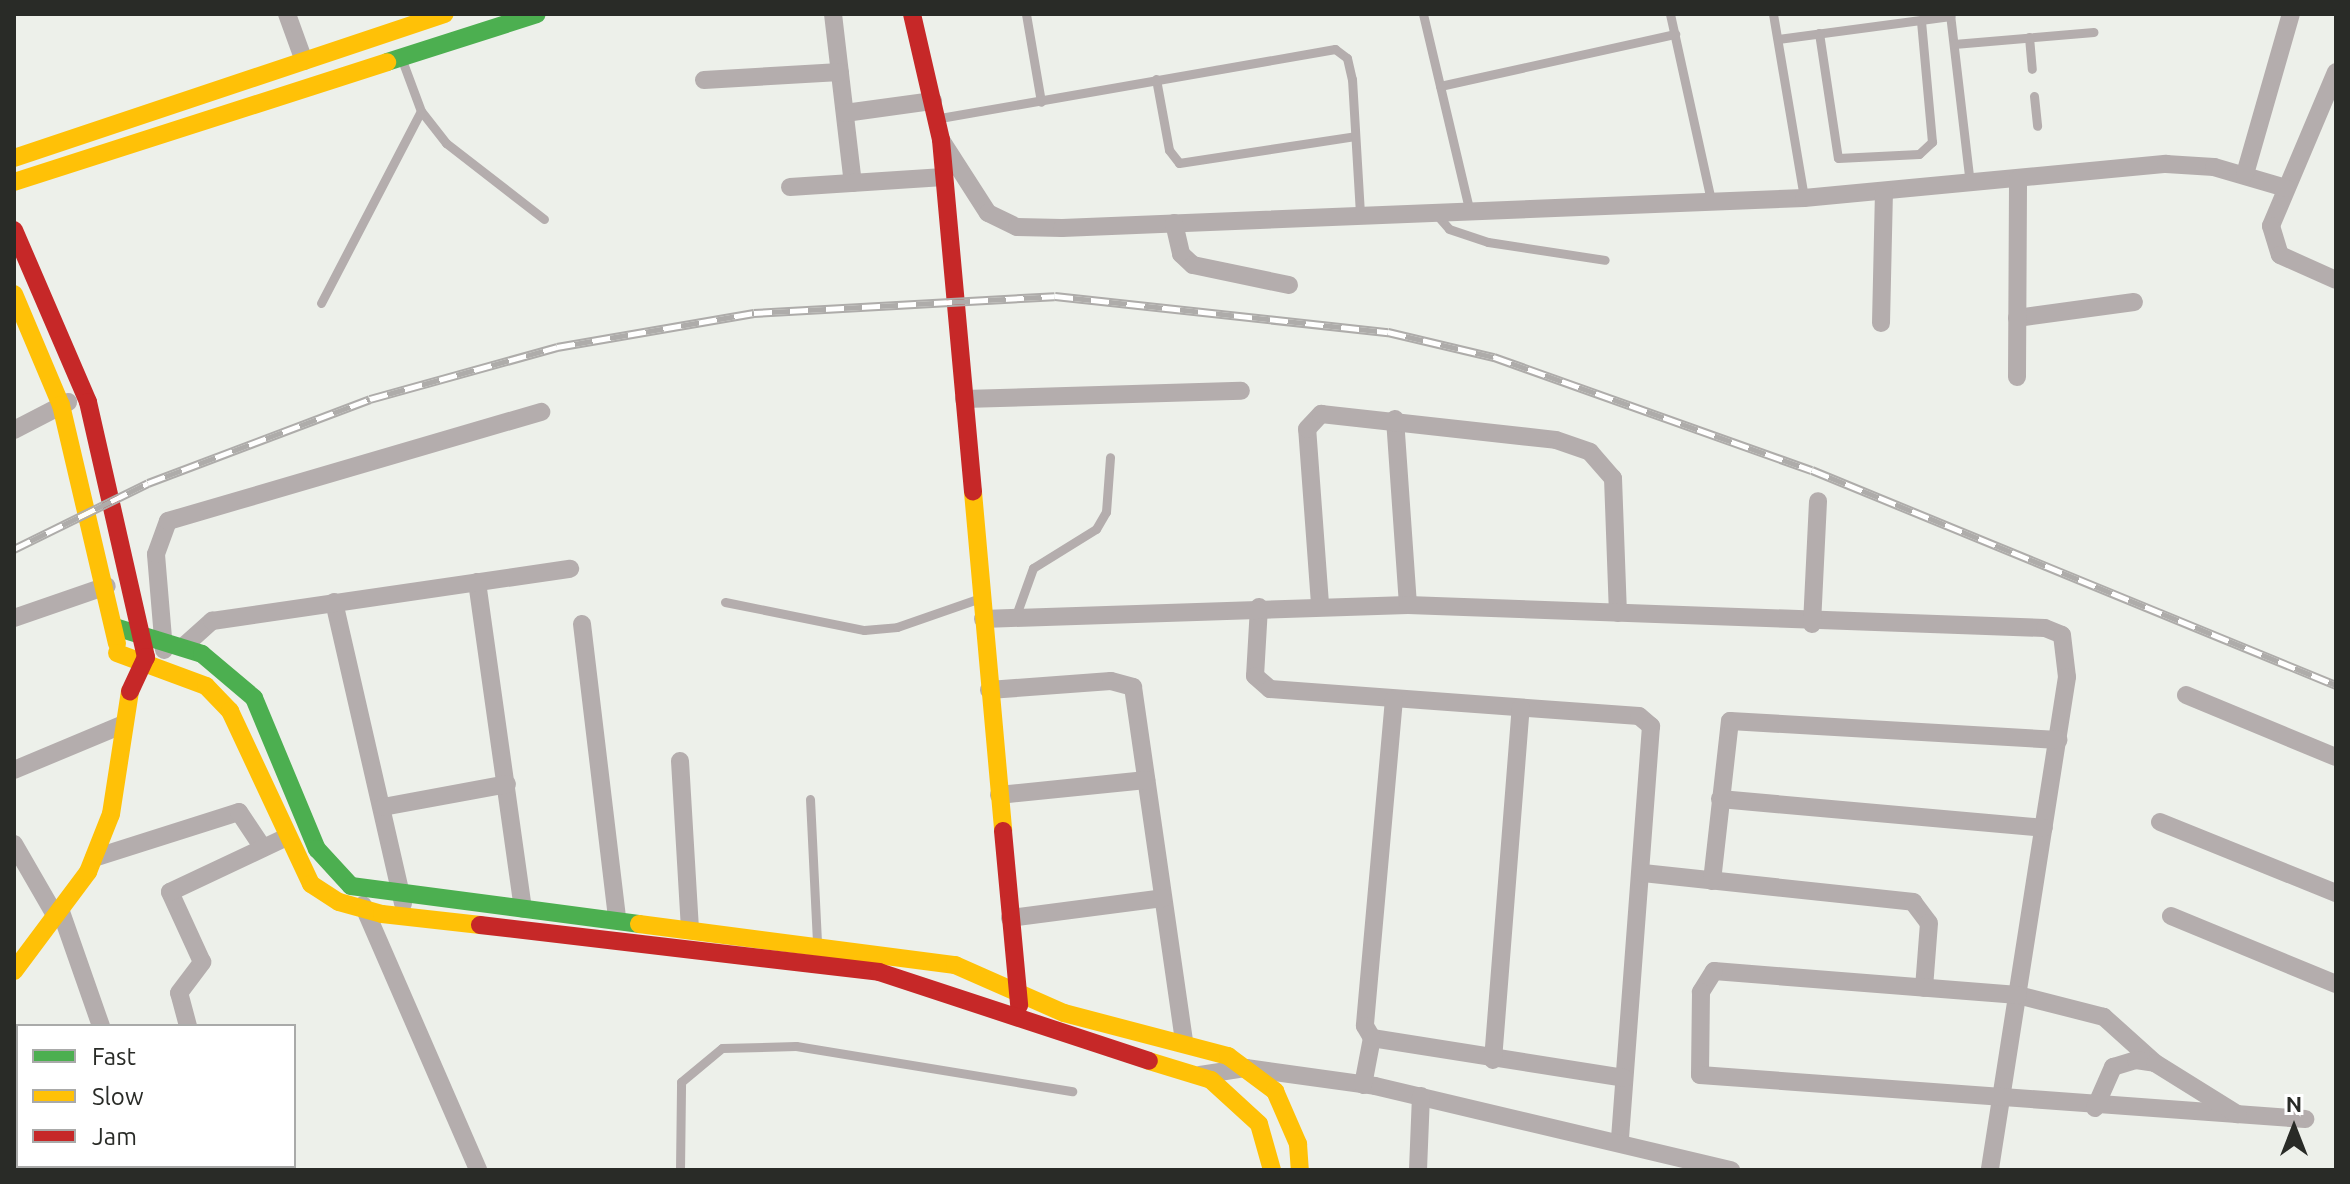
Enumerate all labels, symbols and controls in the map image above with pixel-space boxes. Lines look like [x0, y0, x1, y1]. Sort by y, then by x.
legend [16, 1024, 296, 1168]
text: Fast [92, 1043, 136, 1070]
text: Slow [92, 1083, 144, 1110]
north arrow [2254, 1088, 2334, 1168]
text: N [2286, 1091, 2302, 1116]
text: Jam [92, 1123, 137, 1150]

